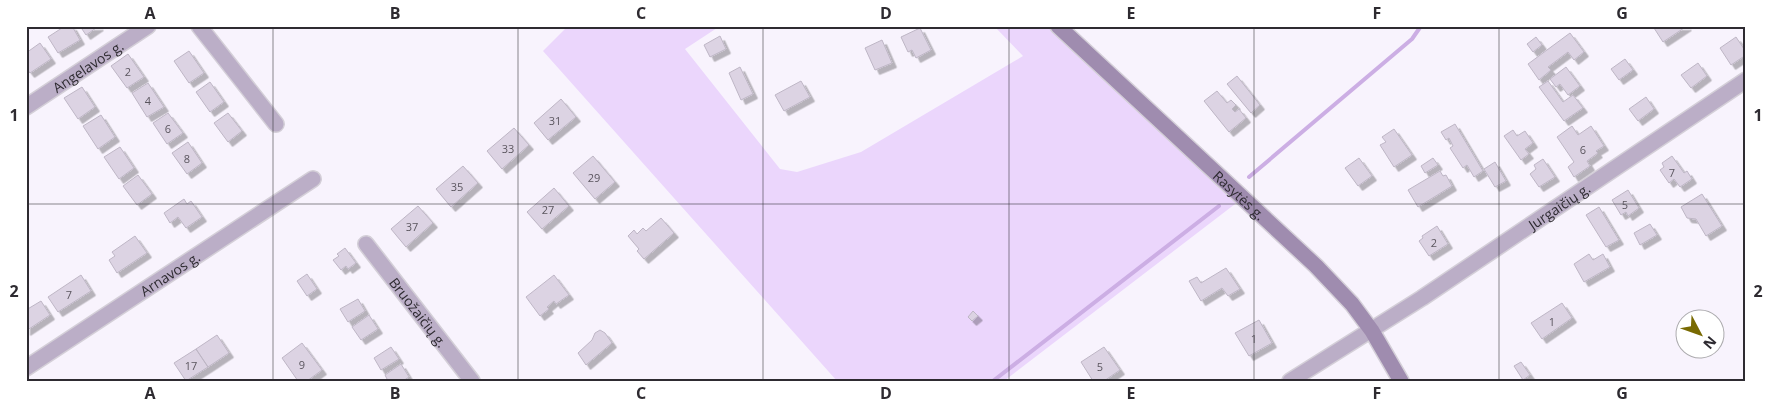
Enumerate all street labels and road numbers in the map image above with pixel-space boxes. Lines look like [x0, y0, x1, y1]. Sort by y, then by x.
street label: Angelavos g. [49, 36, 127, 96]
street label: Rasytės g. [1209, 166, 1270, 224]
street label: Jurgaičių g. [1523, 178, 1594, 235]
street label: Arnavos g. [136, 247, 203, 300]
street label: Bruožaičių g. [386, 273, 452, 351]

